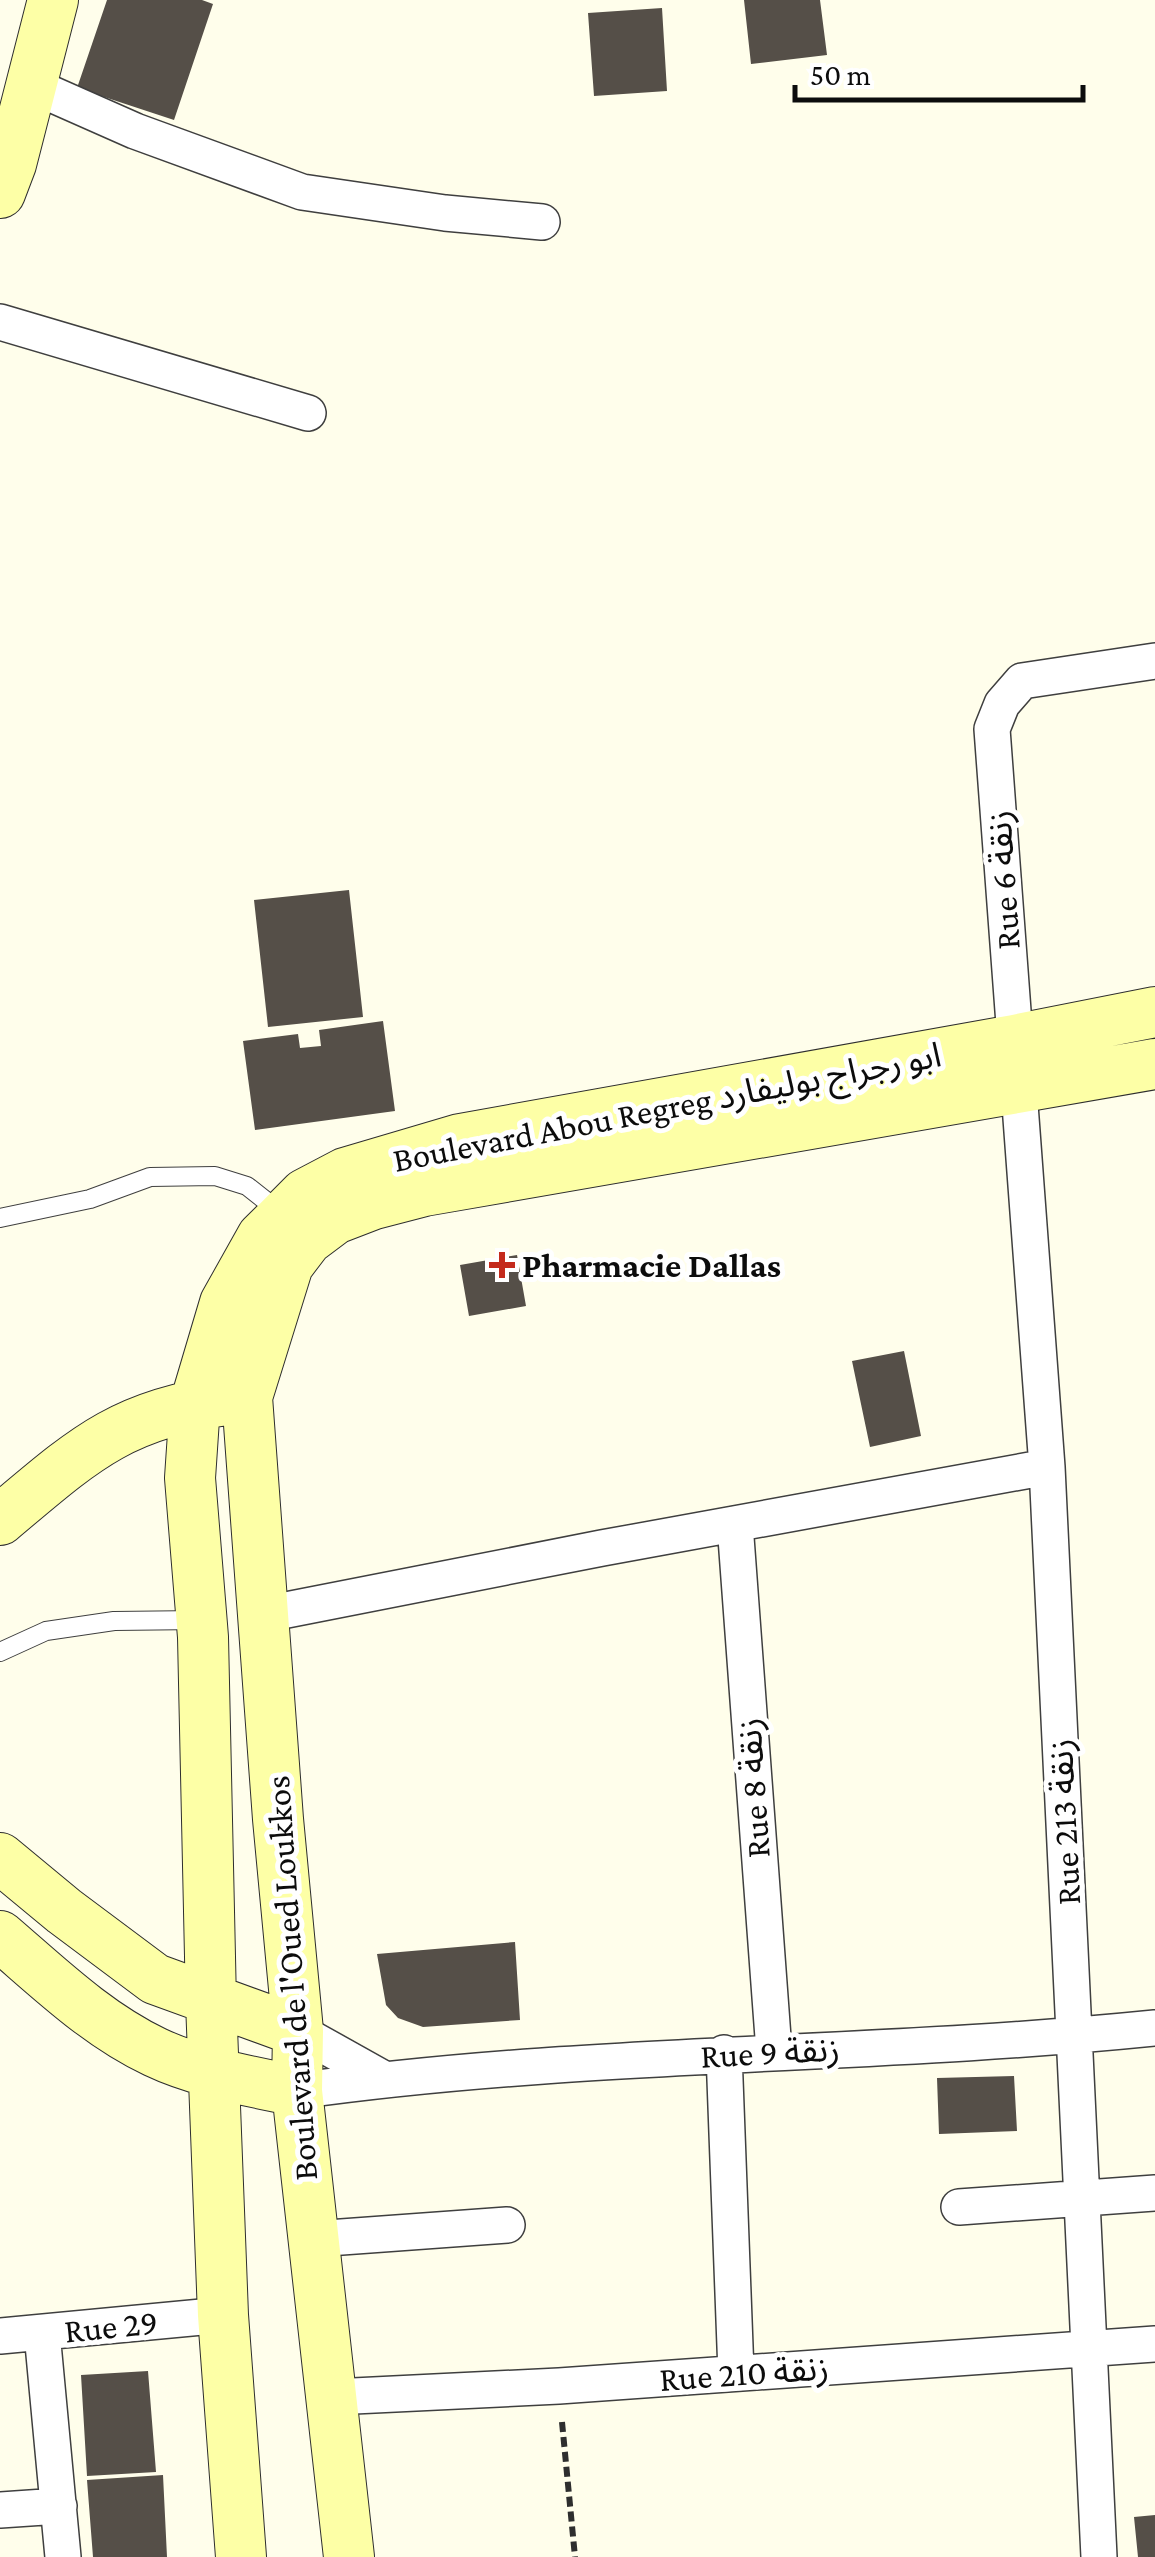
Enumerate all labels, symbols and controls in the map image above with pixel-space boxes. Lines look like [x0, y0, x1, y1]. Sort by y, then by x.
scale bar [795, 40, 1082, 102]
text: 50 m [810, 58, 871, 91]
street label: Rue 6 زنقة [979, 809, 1029, 951]
street label: Boulevard Abou Regreg ابو رجراج بوليفارد [390, 1035, 946, 1186]
place label: Pharmacie Dallas [522, 1246, 781, 1285]
marker: Pharmacie Dallas [491, 1254, 513, 1276]
street label: Rue 8 زنقة [729, 1716, 779, 1859]
street label: Rue 213 زنقة [1041, 1738, 1089, 1906]
street label: Boulevard de l'Oued Loukkos [258, 1774, 325, 2182]
street label: Rue 9 زنقة [699, 2029, 841, 2077]
street label: Rue 29 [62, 2302, 160, 2351]
street label: Rue 210 زنقة [658, 2348, 830, 2400]

